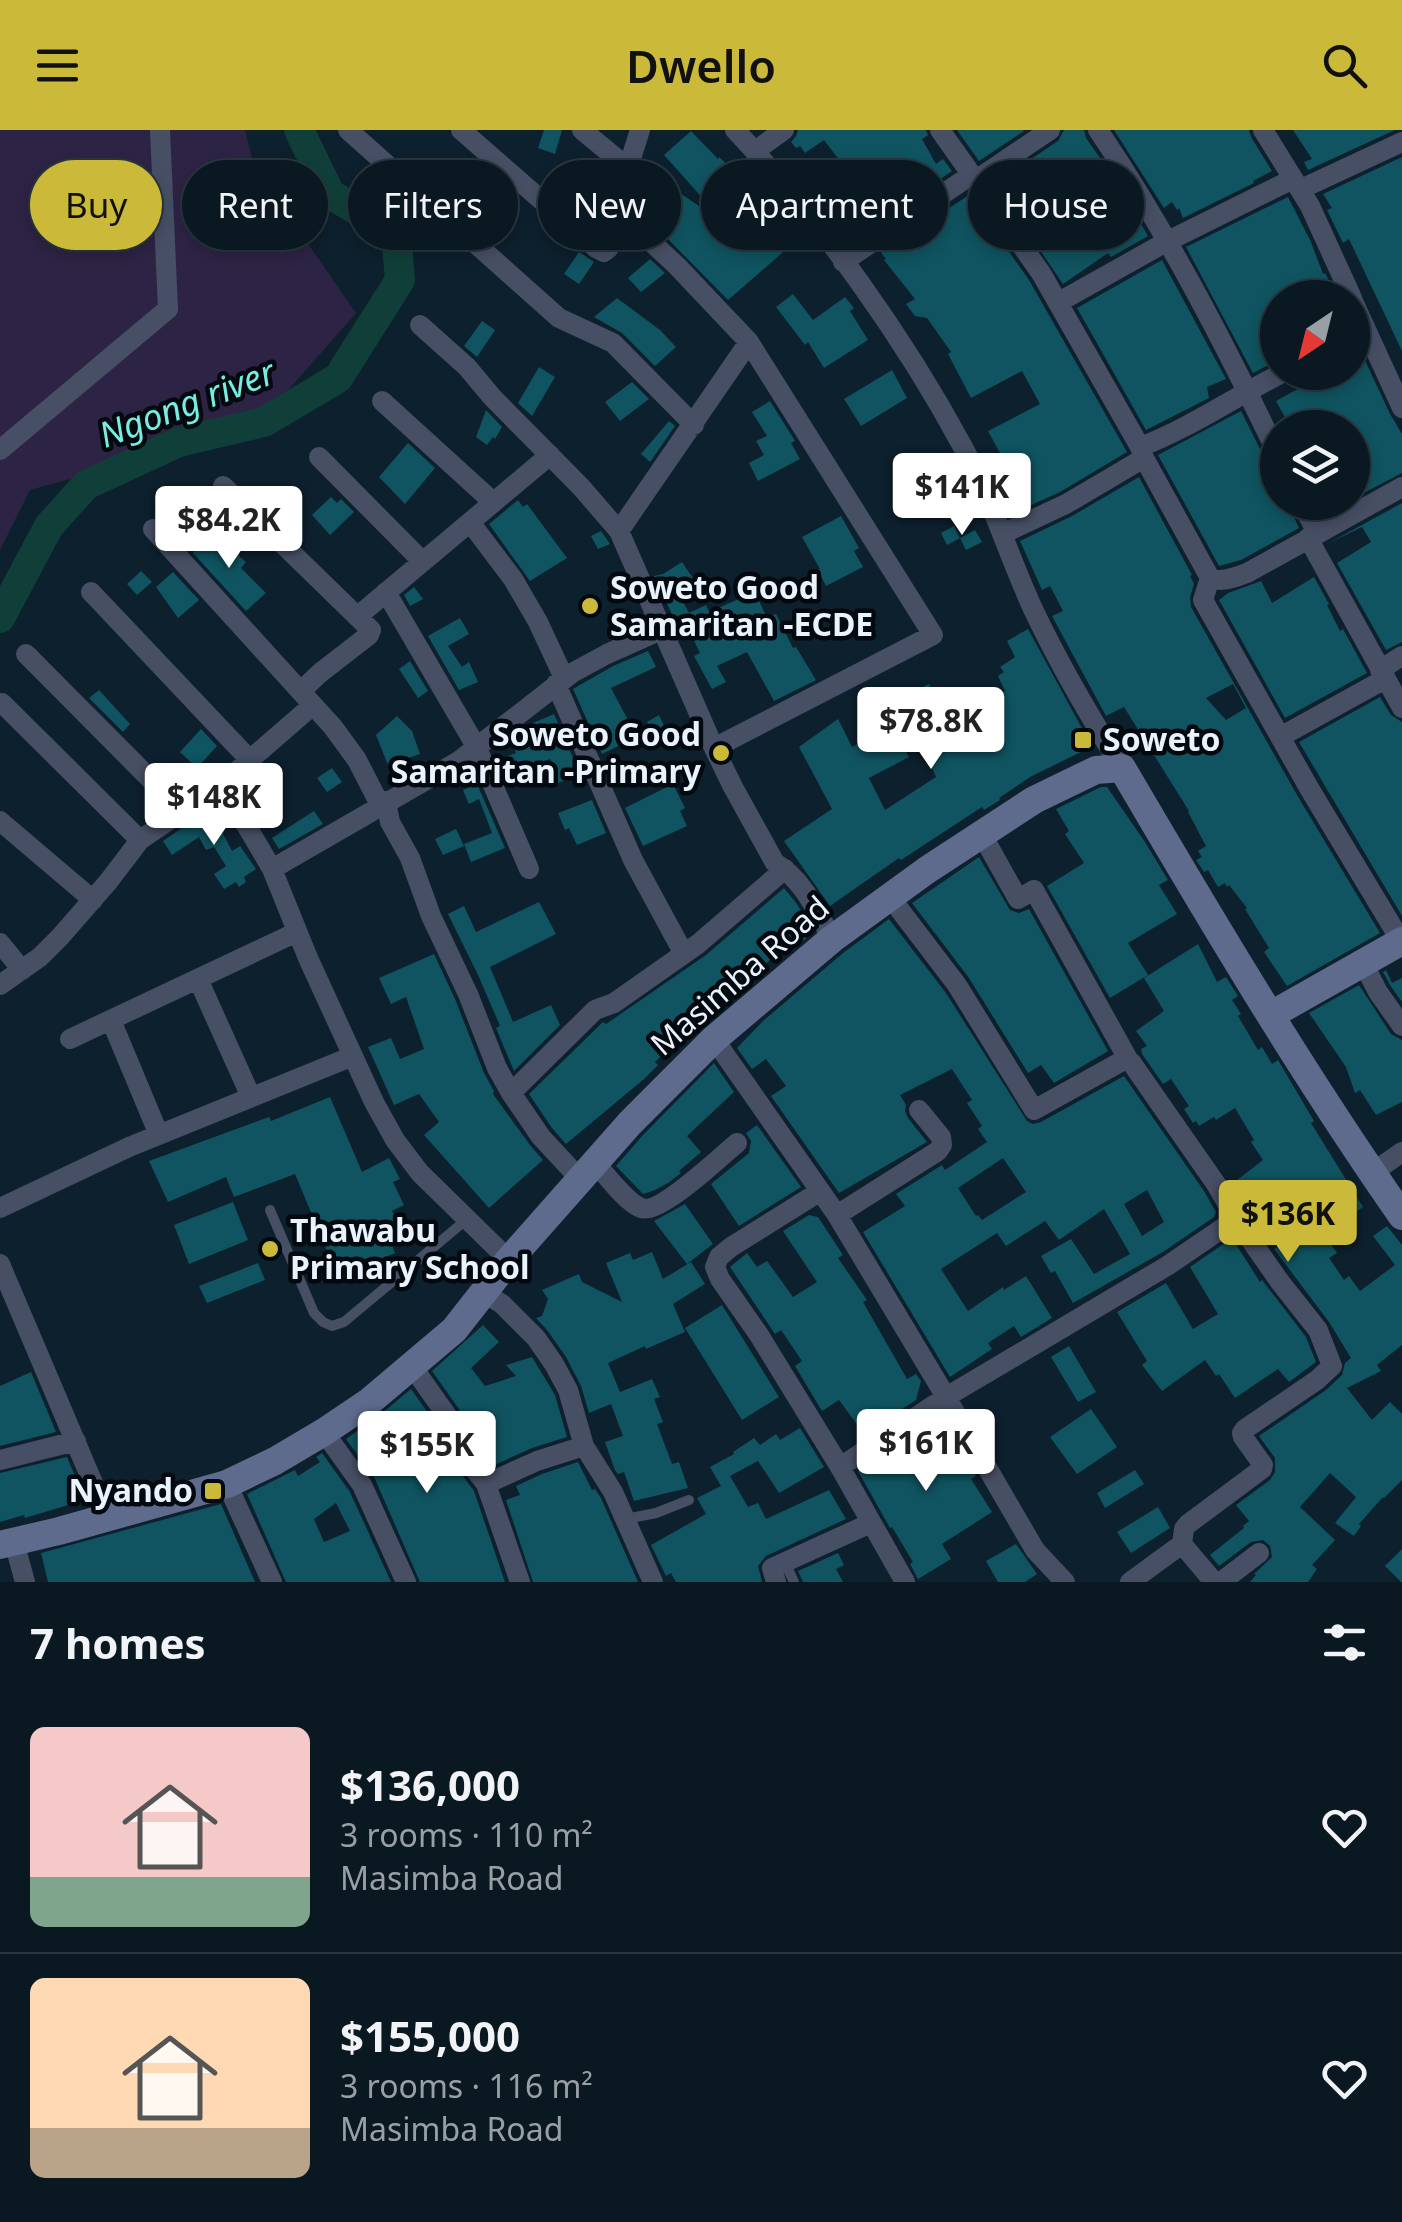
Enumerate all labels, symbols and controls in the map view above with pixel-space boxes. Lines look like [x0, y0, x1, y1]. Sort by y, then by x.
text: Dwello [626, 35, 776, 96]
icon: menu [30, 38, 85, 93]
icon: search [1317, 38, 1372, 93]
chip: Buy [30, 160, 162, 250]
chip: Rent [182, 160, 328, 250]
chip: Filters [348, 160, 518, 250]
chip: New [538, 160, 681, 250]
chip: Apartment [701, 160, 948, 250]
chip: House [968, 160, 1144, 250]
north arrow [1260, 280, 1370, 390]
map controls [1260, 280, 1370, 520]
water label: Ngong river [92, 347, 283, 458]
button: layers [1260, 410, 1370, 520]
pin: $141K [892, 453, 1032, 538]
text: $141K [915, 464, 1009, 507]
pin: $84.2K [148, 486, 310, 571]
text: $84.2K [177, 497, 281, 540]
place label: Soweto Good Samaritan -ECDE [610, 565, 873, 645]
marker: Soweto Good Samaritan -ECDE [579, 595, 601, 617]
pin: $78.8K [850, 687, 1012, 772]
text: $78.8K [879, 698, 983, 741]
place label: Soweto Good Samaritan -Primary [391, 712, 702, 792]
place label: Soweto [1103, 717, 1220, 760]
marker: Soweto [1072, 729, 1094, 751]
marker: Soweto Good Samaritan -Primary [710, 742, 732, 764]
pin: $148K [144, 763, 284, 848]
text: $148K [167, 774, 261, 817]
street label: Masimba Road [641, 885, 837, 1064]
pin: $136K [1218, 1180, 1358, 1265]
text: $136K [1241, 1191, 1335, 1234]
place label: Thawabu Primary School [290, 1208, 530, 1288]
marker: Thawabu Primary School [259, 1238, 281, 1260]
pin: $161K [856, 1409, 996, 1494]
pin: $155K [357, 1411, 497, 1496]
text: $161K [879, 1420, 973, 1463]
text: $155K [380, 1422, 474, 1465]
place label: Nyando [69, 1468, 193, 1511]
marker: Nyando [202, 1480, 224, 1502]
text: 7 homes [30, 1614, 206, 1671]
icon: filters [1317, 1615, 1372, 1670]
text: $136,000 [340, 1756, 520, 1813]
icon: home [110, 1767, 230, 1887]
icon: heart [1317, 1800, 1372, 1855]
text: 3 rooms · 110 m² [340, 1813, 593, 1856]
text: Masimba Road [340, 1856, 563, 1899]
text: $155,000 [340, 2007, 520, 2064]
icon: home [110, 2018, 230, 2138]
icon: heart [1317, 2051, 1372, 2106]
text: 3 rooms · 116 m² [340, 2064, 593, 2107]
text: Masimba Road [340, 2107, 563, 2150]

